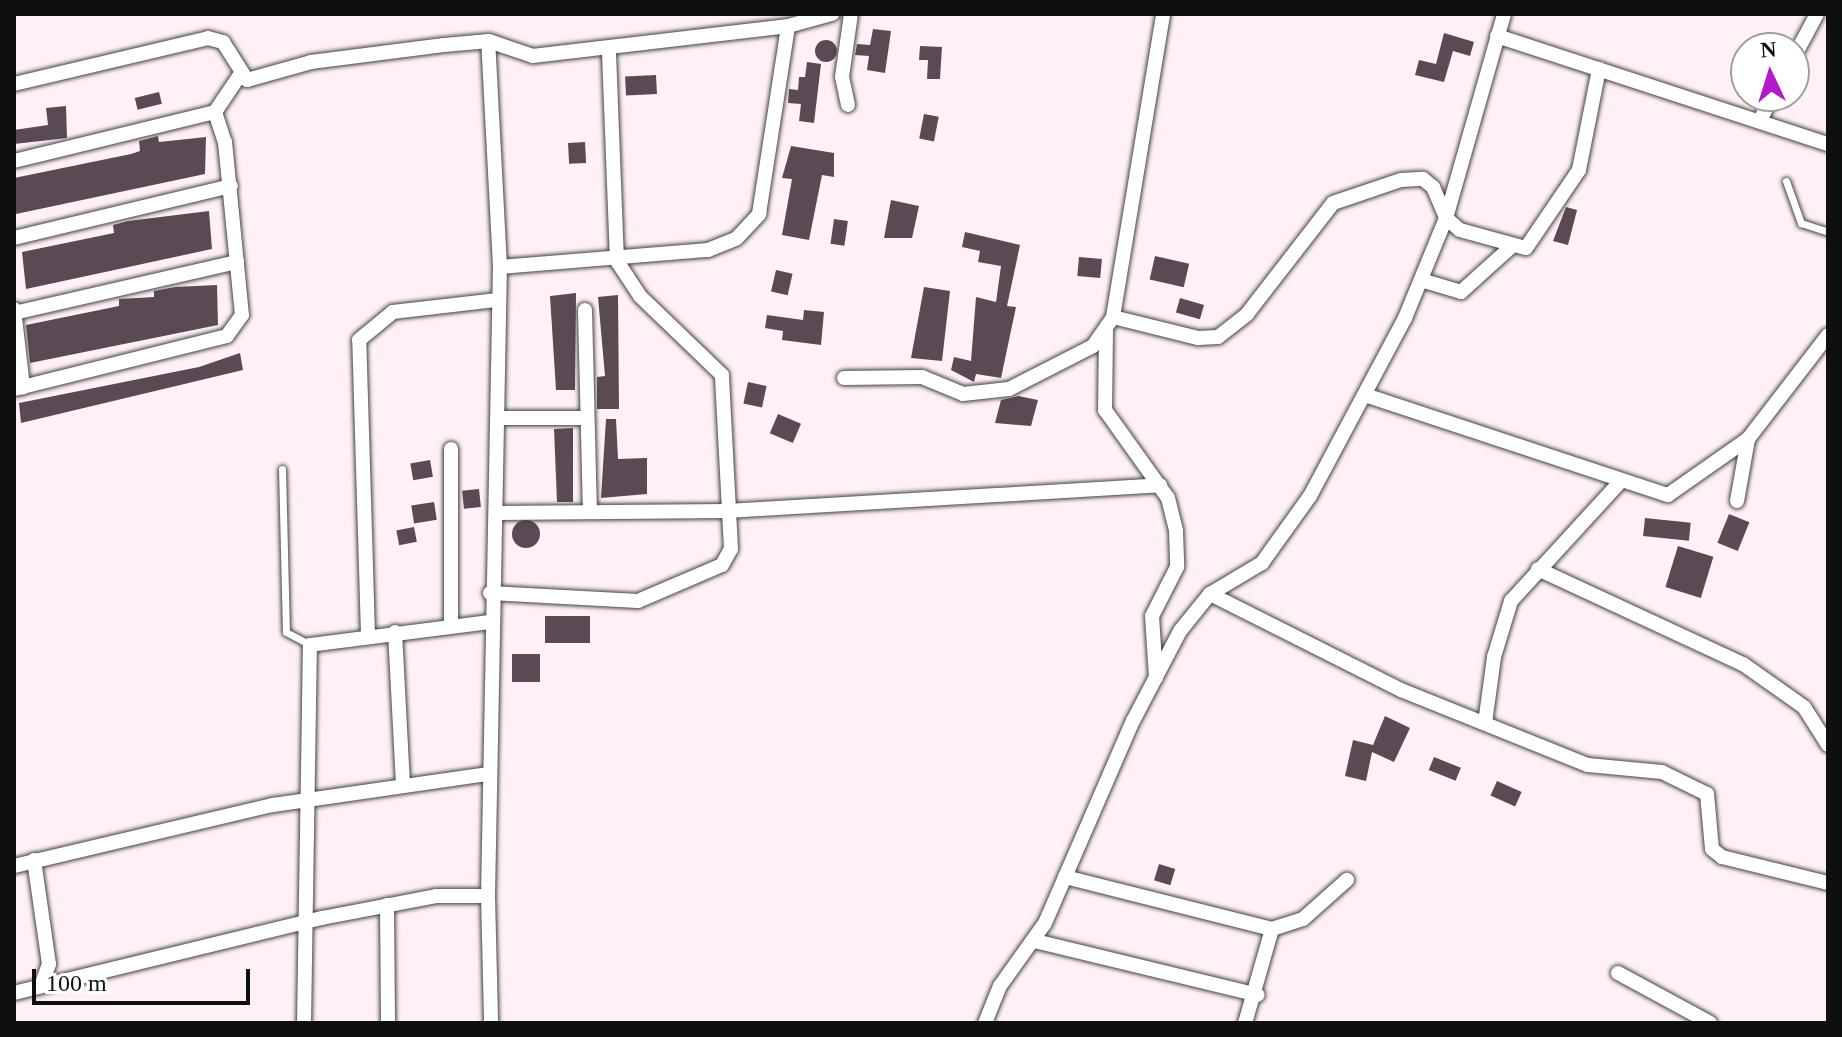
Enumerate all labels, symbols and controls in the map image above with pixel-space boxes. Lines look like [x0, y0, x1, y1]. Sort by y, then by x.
north arrow [1730, 32, 1810, 112]
text: N [1760, 37, 1777, 63]
scale bar [36, 953, 254, 1003]
text: 100 m [46, 970, 107, 996]

